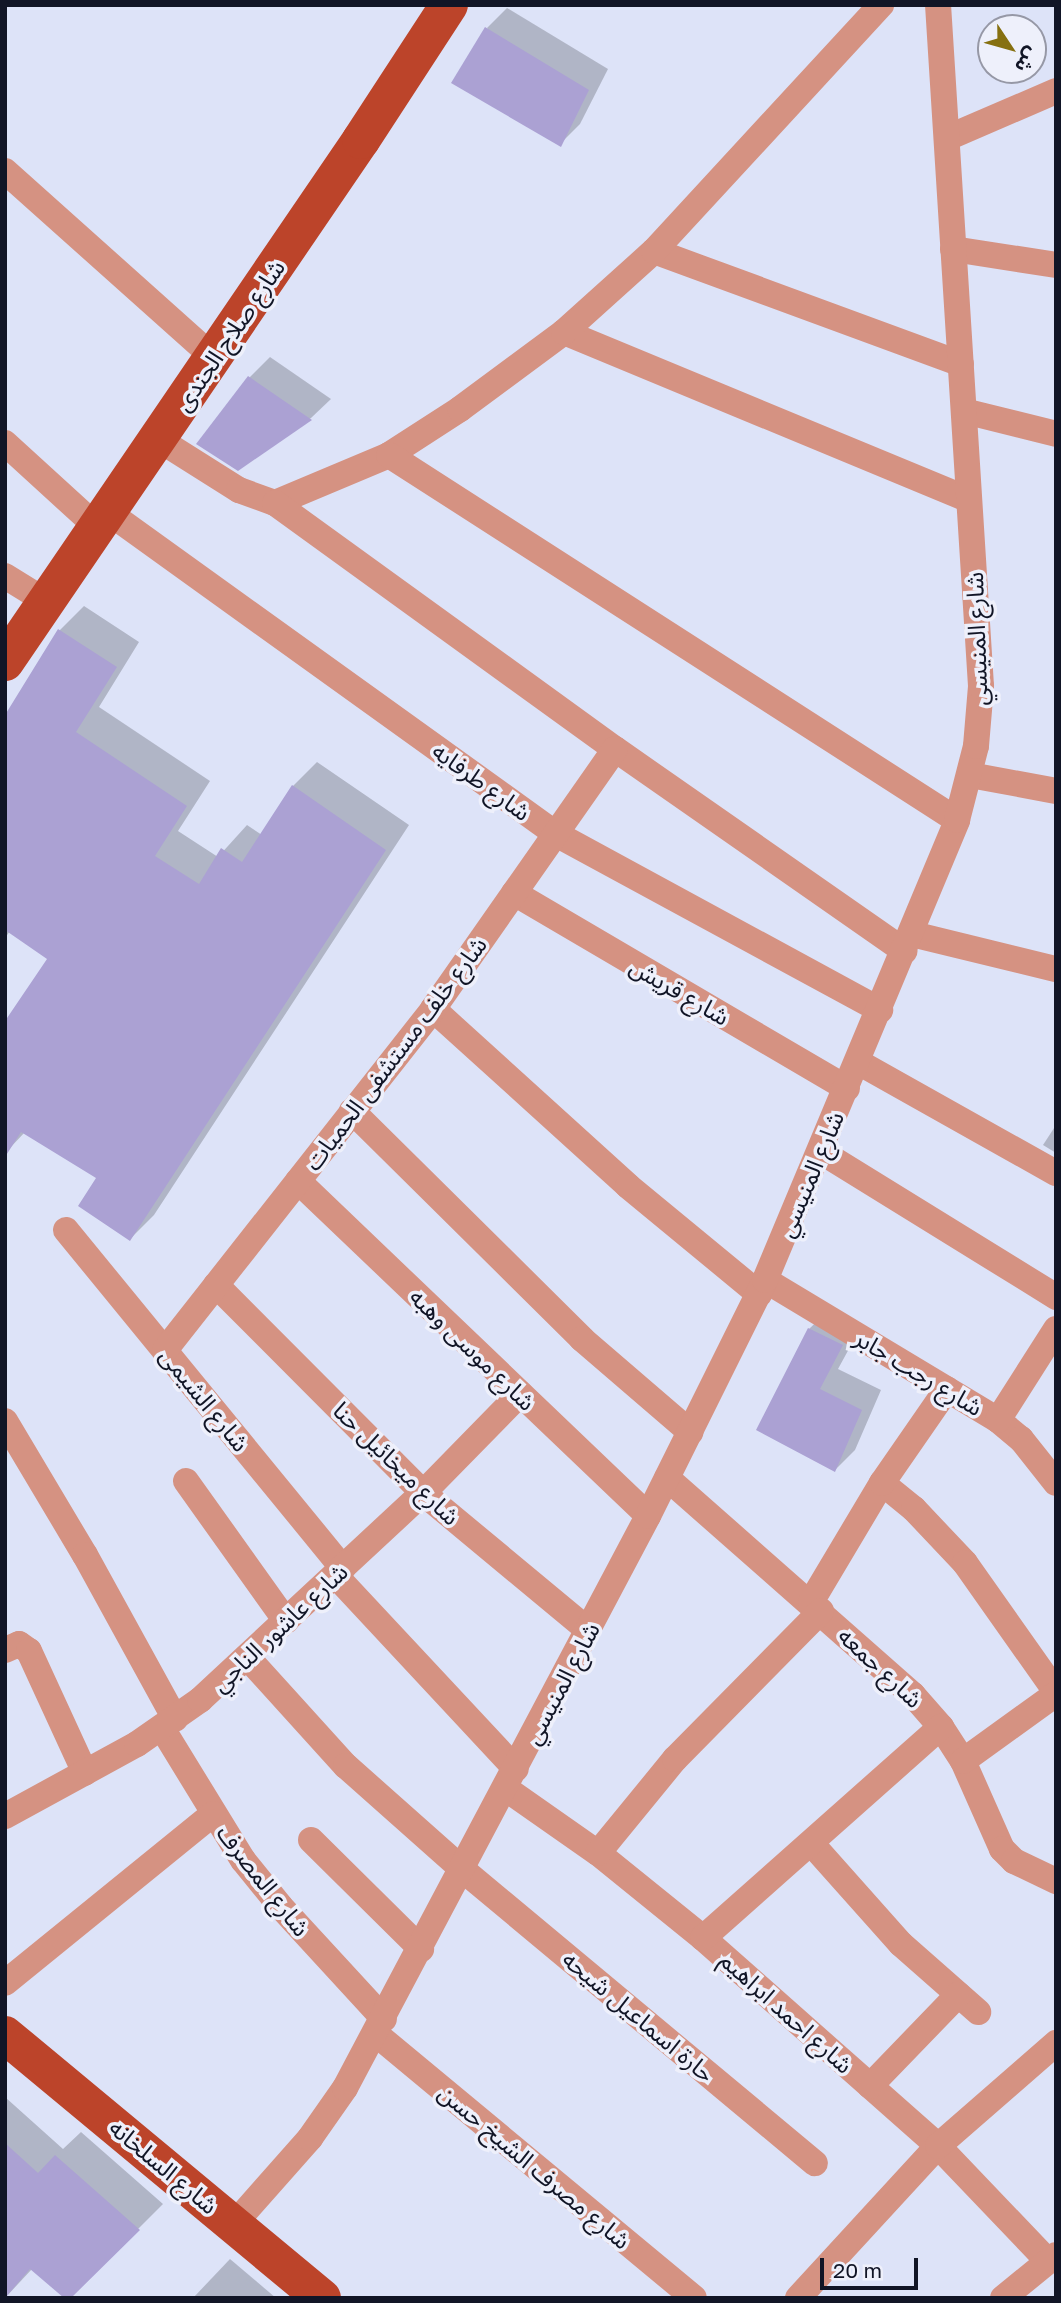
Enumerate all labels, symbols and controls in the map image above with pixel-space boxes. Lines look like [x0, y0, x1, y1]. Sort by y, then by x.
north arrow [977, 14, 1047, 84]
text: ش [1011, 43, 1045, 78]
street label: شارع صلاح الجندى [168, 254, 290, 416]
street label: شارع المنيسي [959, 572, 993, 706]
street label: شارع طرفايه [427, 736, 537, 826]
street label: شارع خلف مستشفى الحميات [298, 930, 492, 1176]
street label: شارع قريش [625, 951, 735, 1031]
street label: شارع المنيسي [771, 1107, 849, 1241]
street label: شارع موسى وهبه [404, 1282, 542, 1416]
street label: شارع رجب جابر [850, 1323, 988, 1421]
street label: شارع الشيمى [154, 1341, 256, 1457]
street label: شارع ميخائيل حنا [328, 1395, 466, 1531]
street label: شارع عاشور الناجي [205, 1557, 353, 1697]
street label: شارع المنيسي [517, 1617, 605, 1749]
street label: شارع جمعه [833, 1621, 929, 1713]
street label: شارع المصرف [211, 1818, 317, 1942]
street label: حارة اسماعيل شيحه [557, 1944, 721, 2088]
street label: شارع احمد ابراهيم [715, 1945, 859, 2079]
street label: شارع مصرف الشيخ حسن [433, 2077, 637, 2255]
street label: شارع السلخانه [104, 2112, 224, 2220]
scale bar [823, 2244, 921, 2288]
text: 20 m [833, 2257, 882, 2283]

